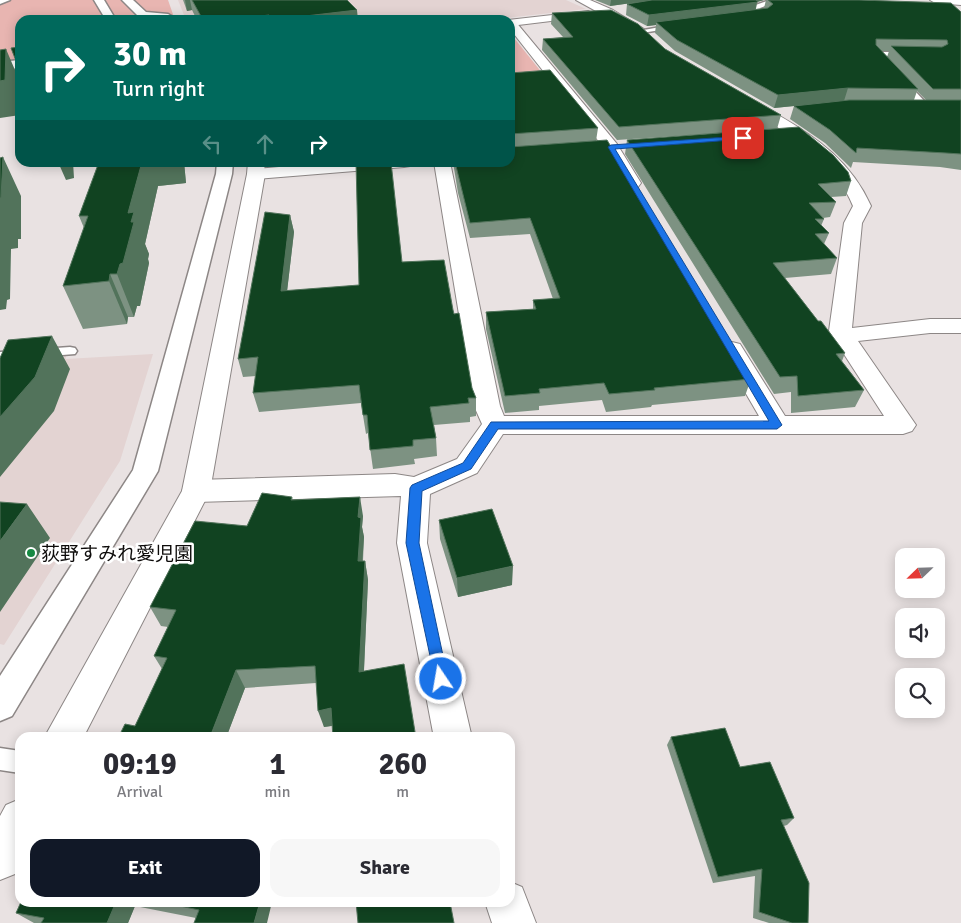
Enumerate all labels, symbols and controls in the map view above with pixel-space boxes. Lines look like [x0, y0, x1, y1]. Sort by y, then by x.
text: 30 m [113, 32, 187, 75]
icon: right [30, 35, 95, 100]
text: Turn right [113, 75, 205, 102]
pin [722, 117, 764, 159]
icon: arrive [729, 124, 757, 152]
icon: left [198, 130, 226, 158]
icon: ahead [251, 130, 279, 158]
icon: right [304, 130, 332, 158]
place label: 荻野すみれ愛児園 [41, 542, 193, 566]
marker: 荻野すみれ愛児園 [25, 547, 37, 559]
north arrow [895, 548, 945, 598]
map controls [895, 548, 945, 718]
button: sound [895, 608, 945, 658]
position arrow [414, 652, 466, 704]
button: search [895, 668, 945, 718]
text: 09:19 [103, 746, 177, 783]
text: 1 [269, 746, 286, 783]
text: 260 [378, 746, 427, 783]
text: Arrival [117, 782, 163, 802]
text: min [265, 782, 290, 802]
text: m [396, 782, 409, 802]
button: Exit [30, 839, 260, 897]
button: Share [270, 839, 500, 897]

